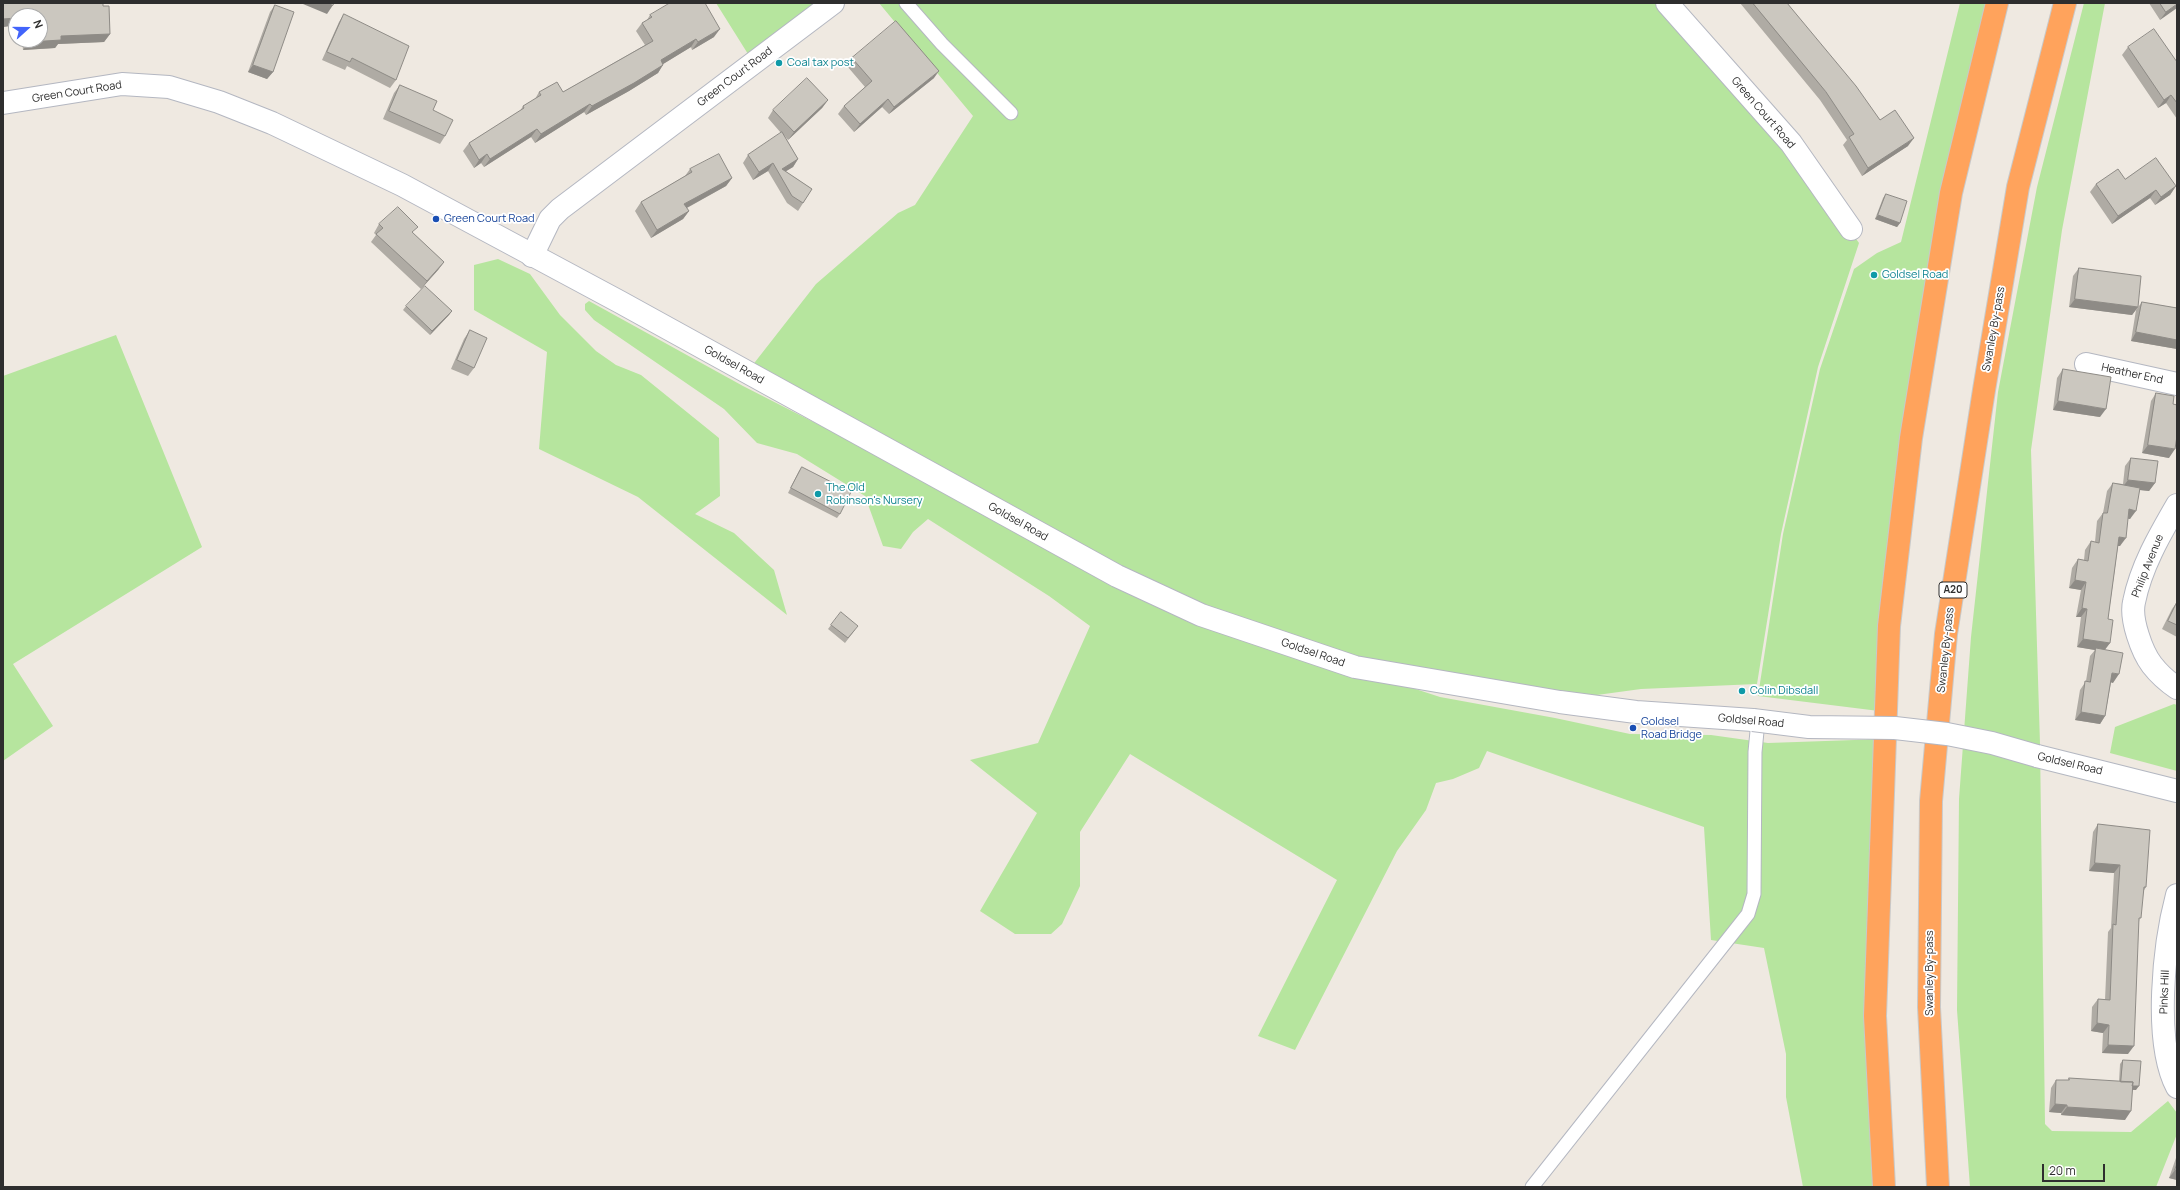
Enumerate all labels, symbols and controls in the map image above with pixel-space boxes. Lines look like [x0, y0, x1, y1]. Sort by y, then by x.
north arrow [8, 8, 48, 48]
text: N [30, 18, 47, 30]
street label: Green Court Road [695, 44, 775, 110]
place label: Coal tax post [787, 56, 854, 70]
marker: Coal tax post [774, 58, 784, 68]
street label: Green Court Road [1728, 74, 1798, 152]
street label: Green Court Road [31, 78, 123, 106]
place label: Green Court Road [444, 212, 535, 226]
marker: Green Court Road [431, 214, 441, 224]
place label: Goldsel Road [1882, 268, 1948, 282]
marker: Goldsel Road [1869, 270, 1879, 280]
street label: Swanley By-pass [1980, 286, 2008, 372]
street label: Goldsel Road [702, 343, 766, 387]
street label: Heather End [2100, 361, 2164, 387]
place label: The Old Robinson's Nursery [826, 481, 923, 507]
marker: The Old Robinson's Nursery [813, 489, 823, 499]
street label: Goldsel Road [986, 500, 1050, 544]
street label: Philip Avenue [2129, 532, 2167, 600]
road number: A20 [1939, 582, 1967, 598]
street label: Swanley By-pass [1935, 607, 1957, 693]
street label: Goldsel Road [1279, 636, 1347, 670]
place label: Colin Dibsdall [1750, 684, 1818, 698]
marker: Colin Dibsdall [1737, 686, 1747, 696]
street label: Goldsel Road [1717, 712, 1785, 730]
place label: Goldsel Road Bridge [1641, 715, 1702, 741]
marker: Goldsel Road Bridge [1628, 723, 1638, 733]
street label: Goldsel Road [2036, 750, 2104, 778]
street label: Swanley By-pass [1923, 930, 1937, 1016]
street label: Pinks Hill [2158, 970, 2172, 1014]
scale bar [2044, 1156, 2107, 1182]
text: 20 m [2049, 1162, 2076, 1179]

